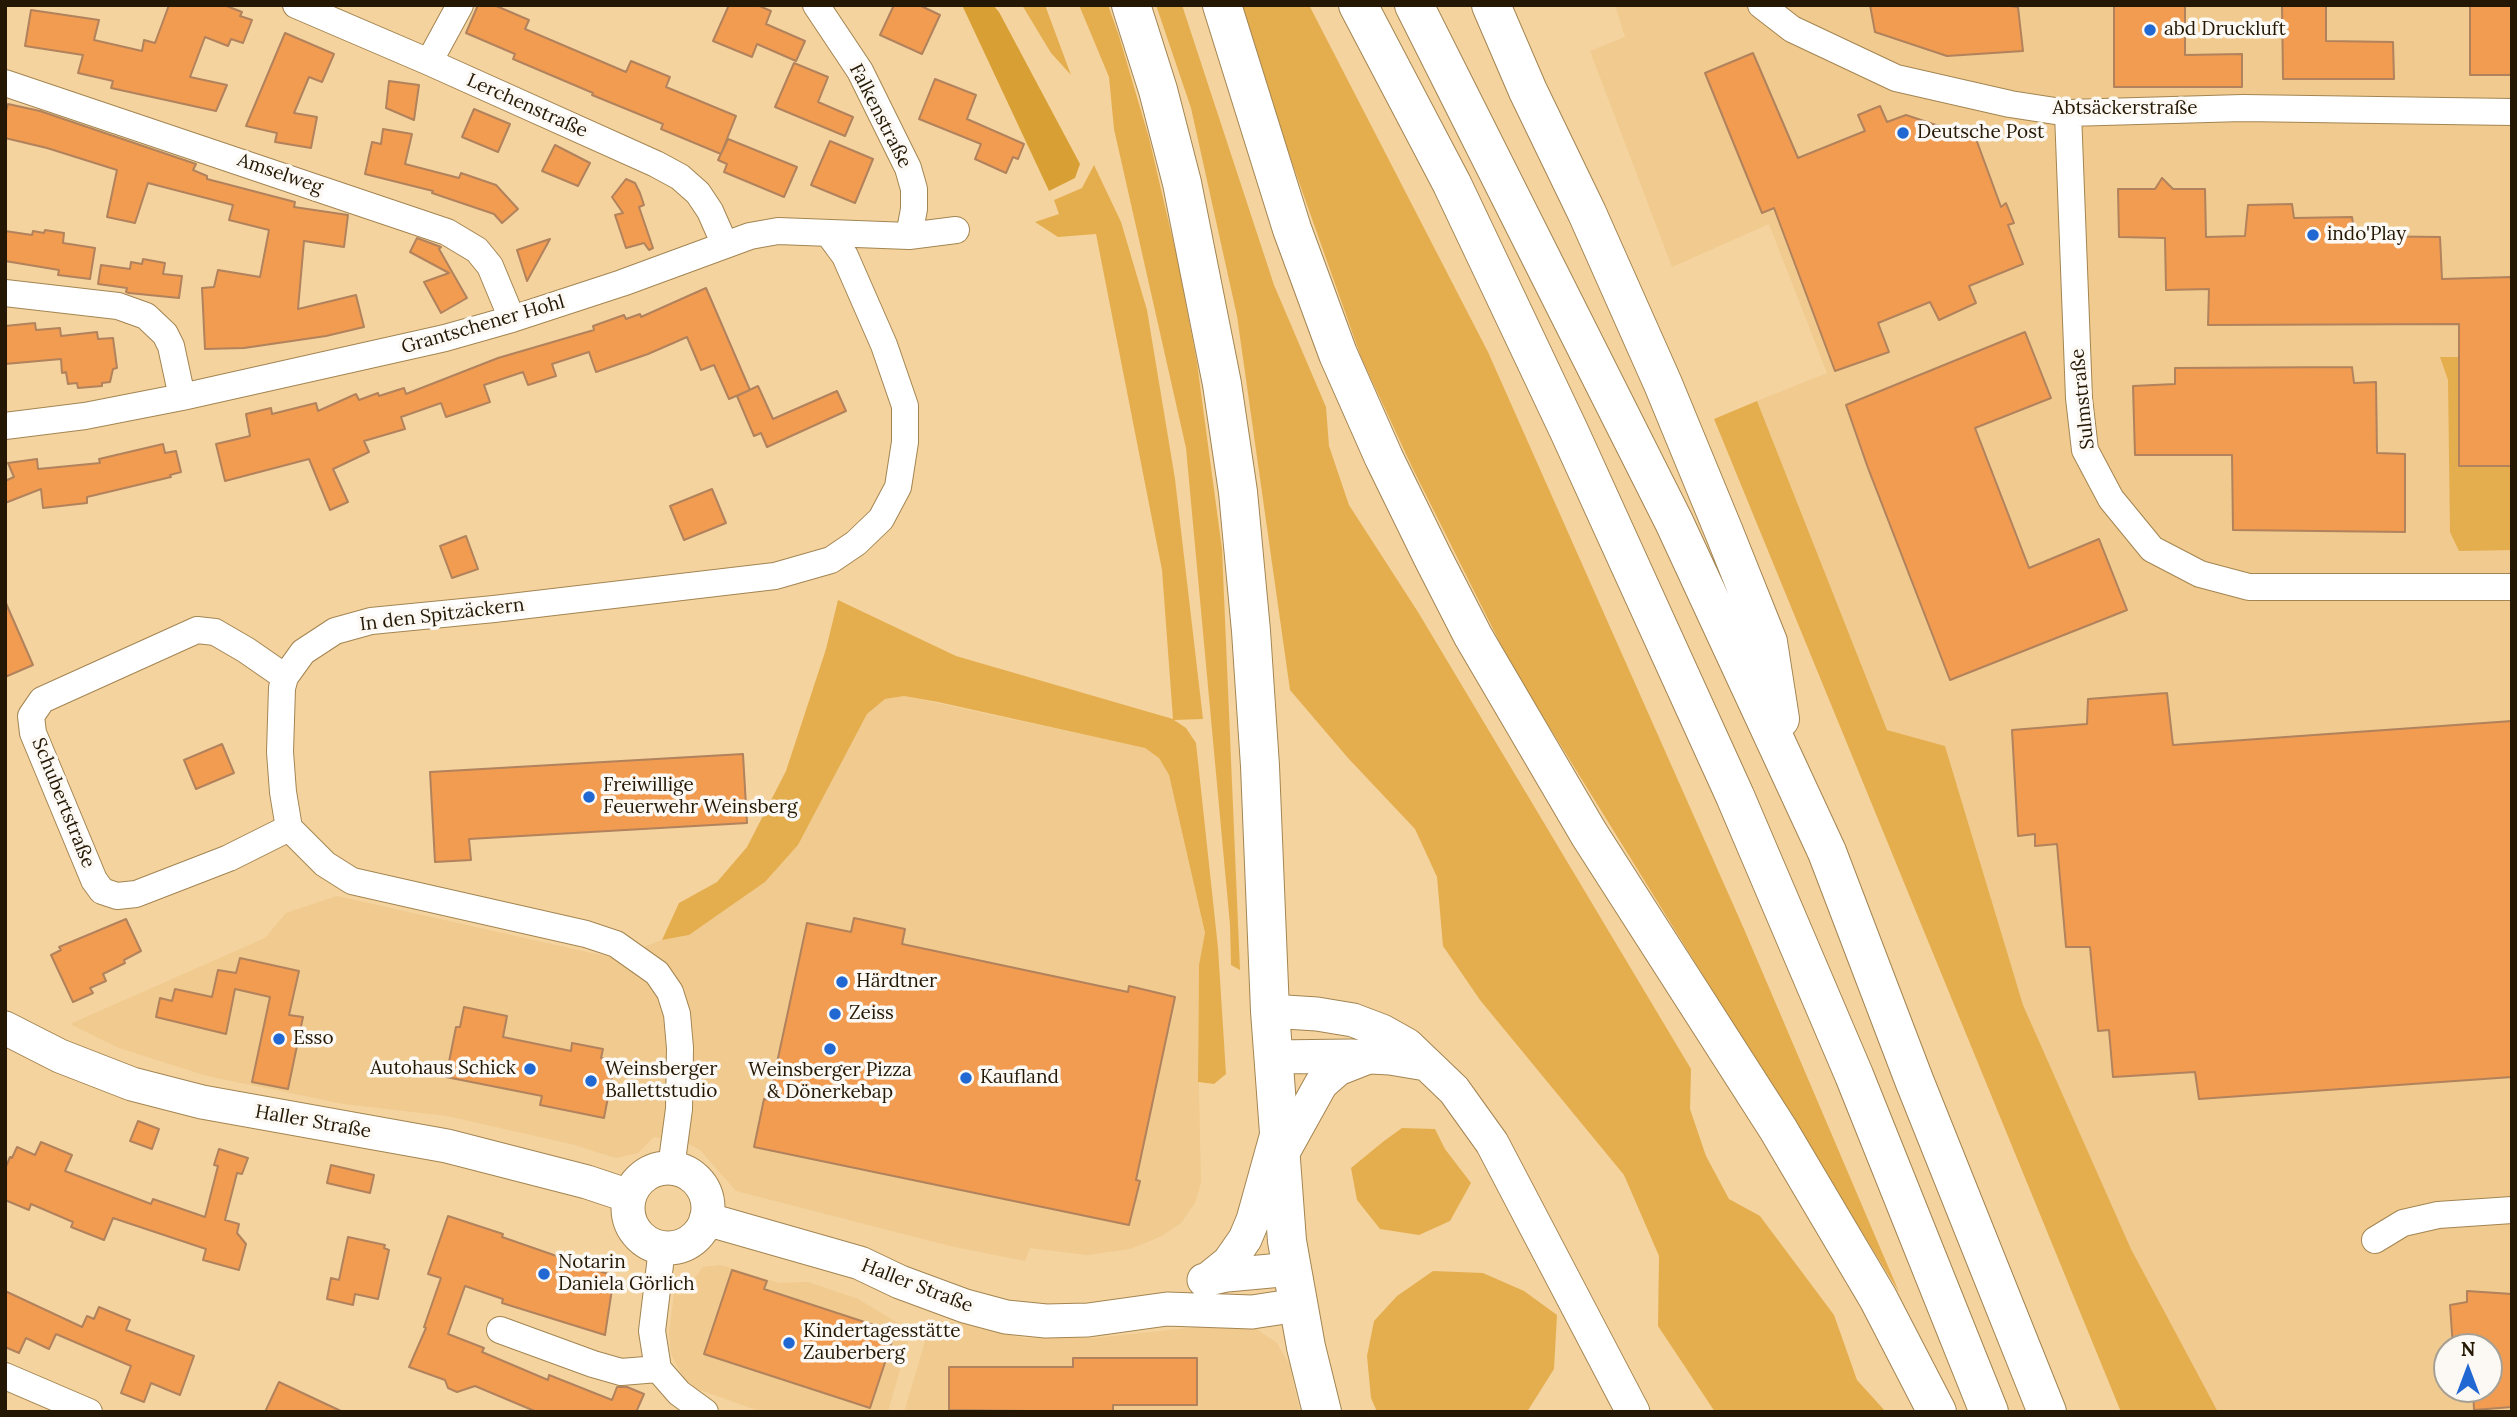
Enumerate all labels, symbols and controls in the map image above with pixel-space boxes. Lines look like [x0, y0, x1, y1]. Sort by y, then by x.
place label: abd Druckluft [2164, 19, 2286, 41]
marker: abd Druckluft [2142, 22, 2158, 38]
street label: Falkenstraße [844, 60, 916, 172]
street label: Lerchenstraße [463, 69, 591, 143]
street label: Abtsäckerstraße [2053, 98, 2197, 120]
place label: Deutsche Post [1917, 122, 2044, 144]
marker: Deutsche Post [1895, 125, 1911, 141]
street label: Amselweg [234, 149, 326, 199]
place label: indo'Play [2327, 224, 2406, 246]
marker: indo'Play [2305, 227, 2321, 243]
street label: Grantschener Hohl [399, 291, 567, 359]
street label: Sulmstraße [2066, 347, 2100, 451]
street label: In den Spitzäckern [358, 594, 526, 636]
street label: Schubertstraße [27, 735, 99, 871]
place label: Freiwillige Feuerwehr Weinsberg [603, 775, 797, 819]
marker: Freiwillige Feuerwehr Weinsberg [581, 789, 597, 805]
place label: Härdtner [856, 971, 937, 993]
marker: Härdtner [834, 974, 850, 990]
place label: Zeiss [849, 1003, 894, 1025]
marker: Zeiss [827, 1006, 843, 1022]
place label: Esso [293, 1028, 334, 1050]
marker: Esso [271, 1031, 287, 1047]
marker: Weinsberger Pizza & Dönerkebap [822, 1041, 838, 1057]
place label: Autohaus Schick [370, 1058, 516, 1080]
place label: Weinsberger Ballettstudio [605, 1059, 718, 1103]
place label: Weinsberger Pizza & Dönerkebap [748, 1060, 912, 1104]
marker: Autohaus Schick [522, 1061, 538, 1077]
place label: Kaufland [980, 1067, 1059, 1089]
marker: Kaufland [958, 1070, 974, 1086]
marker: Weinsberger Ballettstudio [583, 1073, 599, 1089]
street label: Haller Straße [253, 1101, 373, 1143]
place label: Notarin Daniela Görlich [558, 1252, 695, 1296]
street label: Haller Straße [858, 1254, 976, 1318]
marker: Notarin Daniela Görlich [536, 1266, 552, 1282]
place label: Kindertagesstätte Zauberberg [803, 1321, 961, 1365]
north arrow [2433, 1333, 2503, 1403]
marker: Kindertagesstätte Zauberberg [781, 1335, 797, 1351]
text: N [2461, 1337, 2475, 1361]

